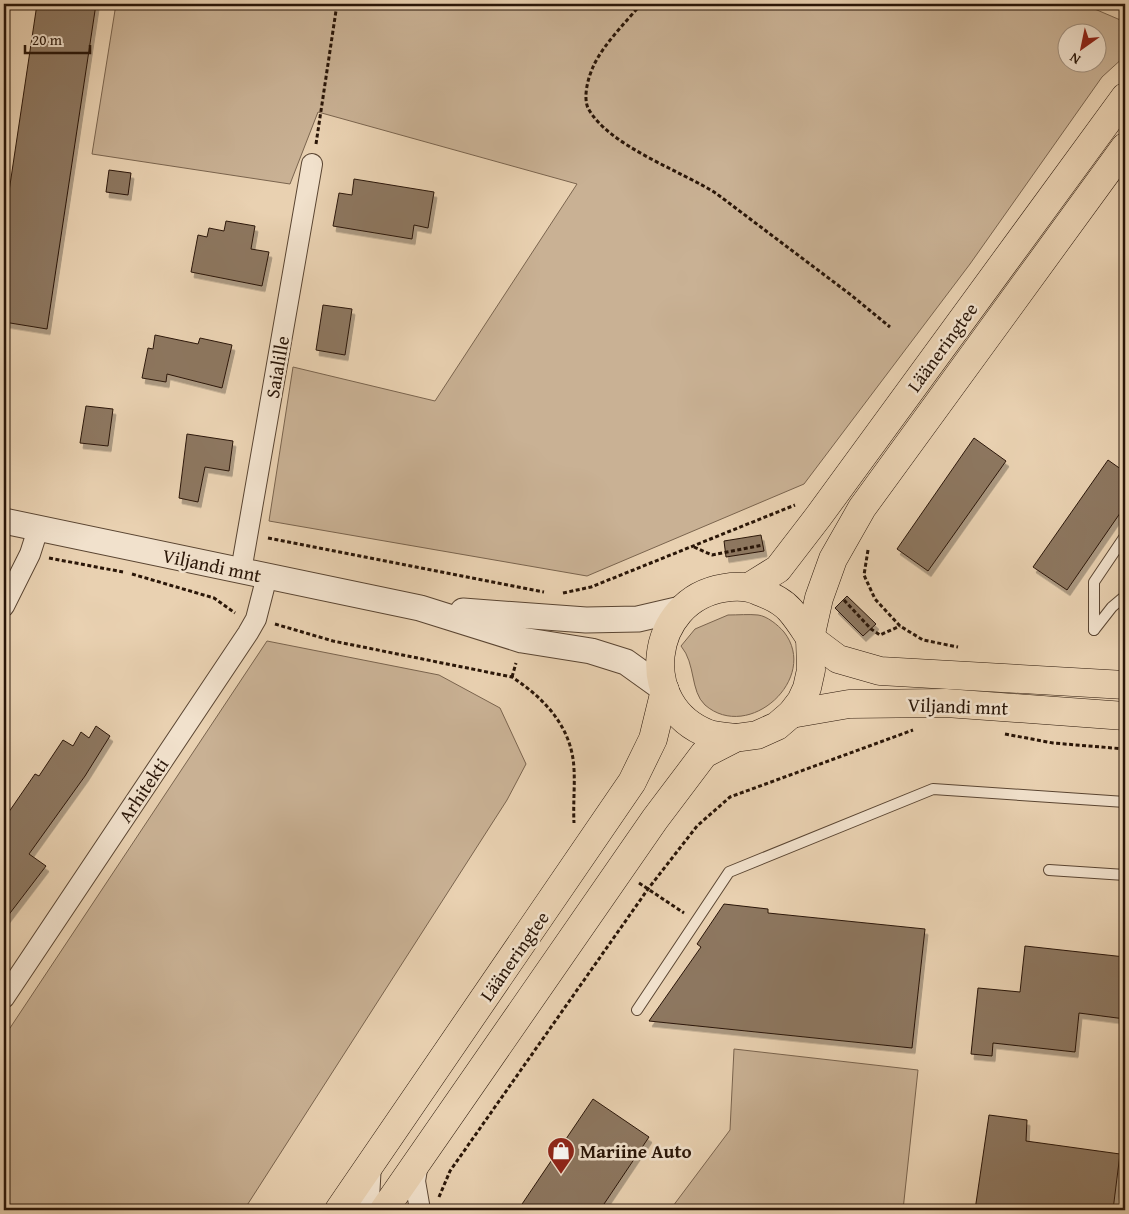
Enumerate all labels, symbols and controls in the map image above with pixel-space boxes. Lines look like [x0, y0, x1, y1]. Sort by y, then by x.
scale bar [25, 22, 90, 54]
north arrow [1056, 22, 1106, 72]
text: 20 m [32, 29, 63, 50]
text: N [1065, 48, 1084, 70]
street label: Lääneringtee [900, 296, 984, 398]
street label: Saialille [258, 334, 296, 400]
street label: Viljandi mnt [160, 541, 264, 589]
street label: Viljandi mnt [907, 690, 1009, 722]
street label: Arhitekti [111, 752, 175, 828]
street label: Lääneringtee [473, 905, 556, 1007]
shop icon: Mariine Auto [546, 1136, 576, 1175]
place label: Mariine Auto [580, 1137, 692, 1165]

